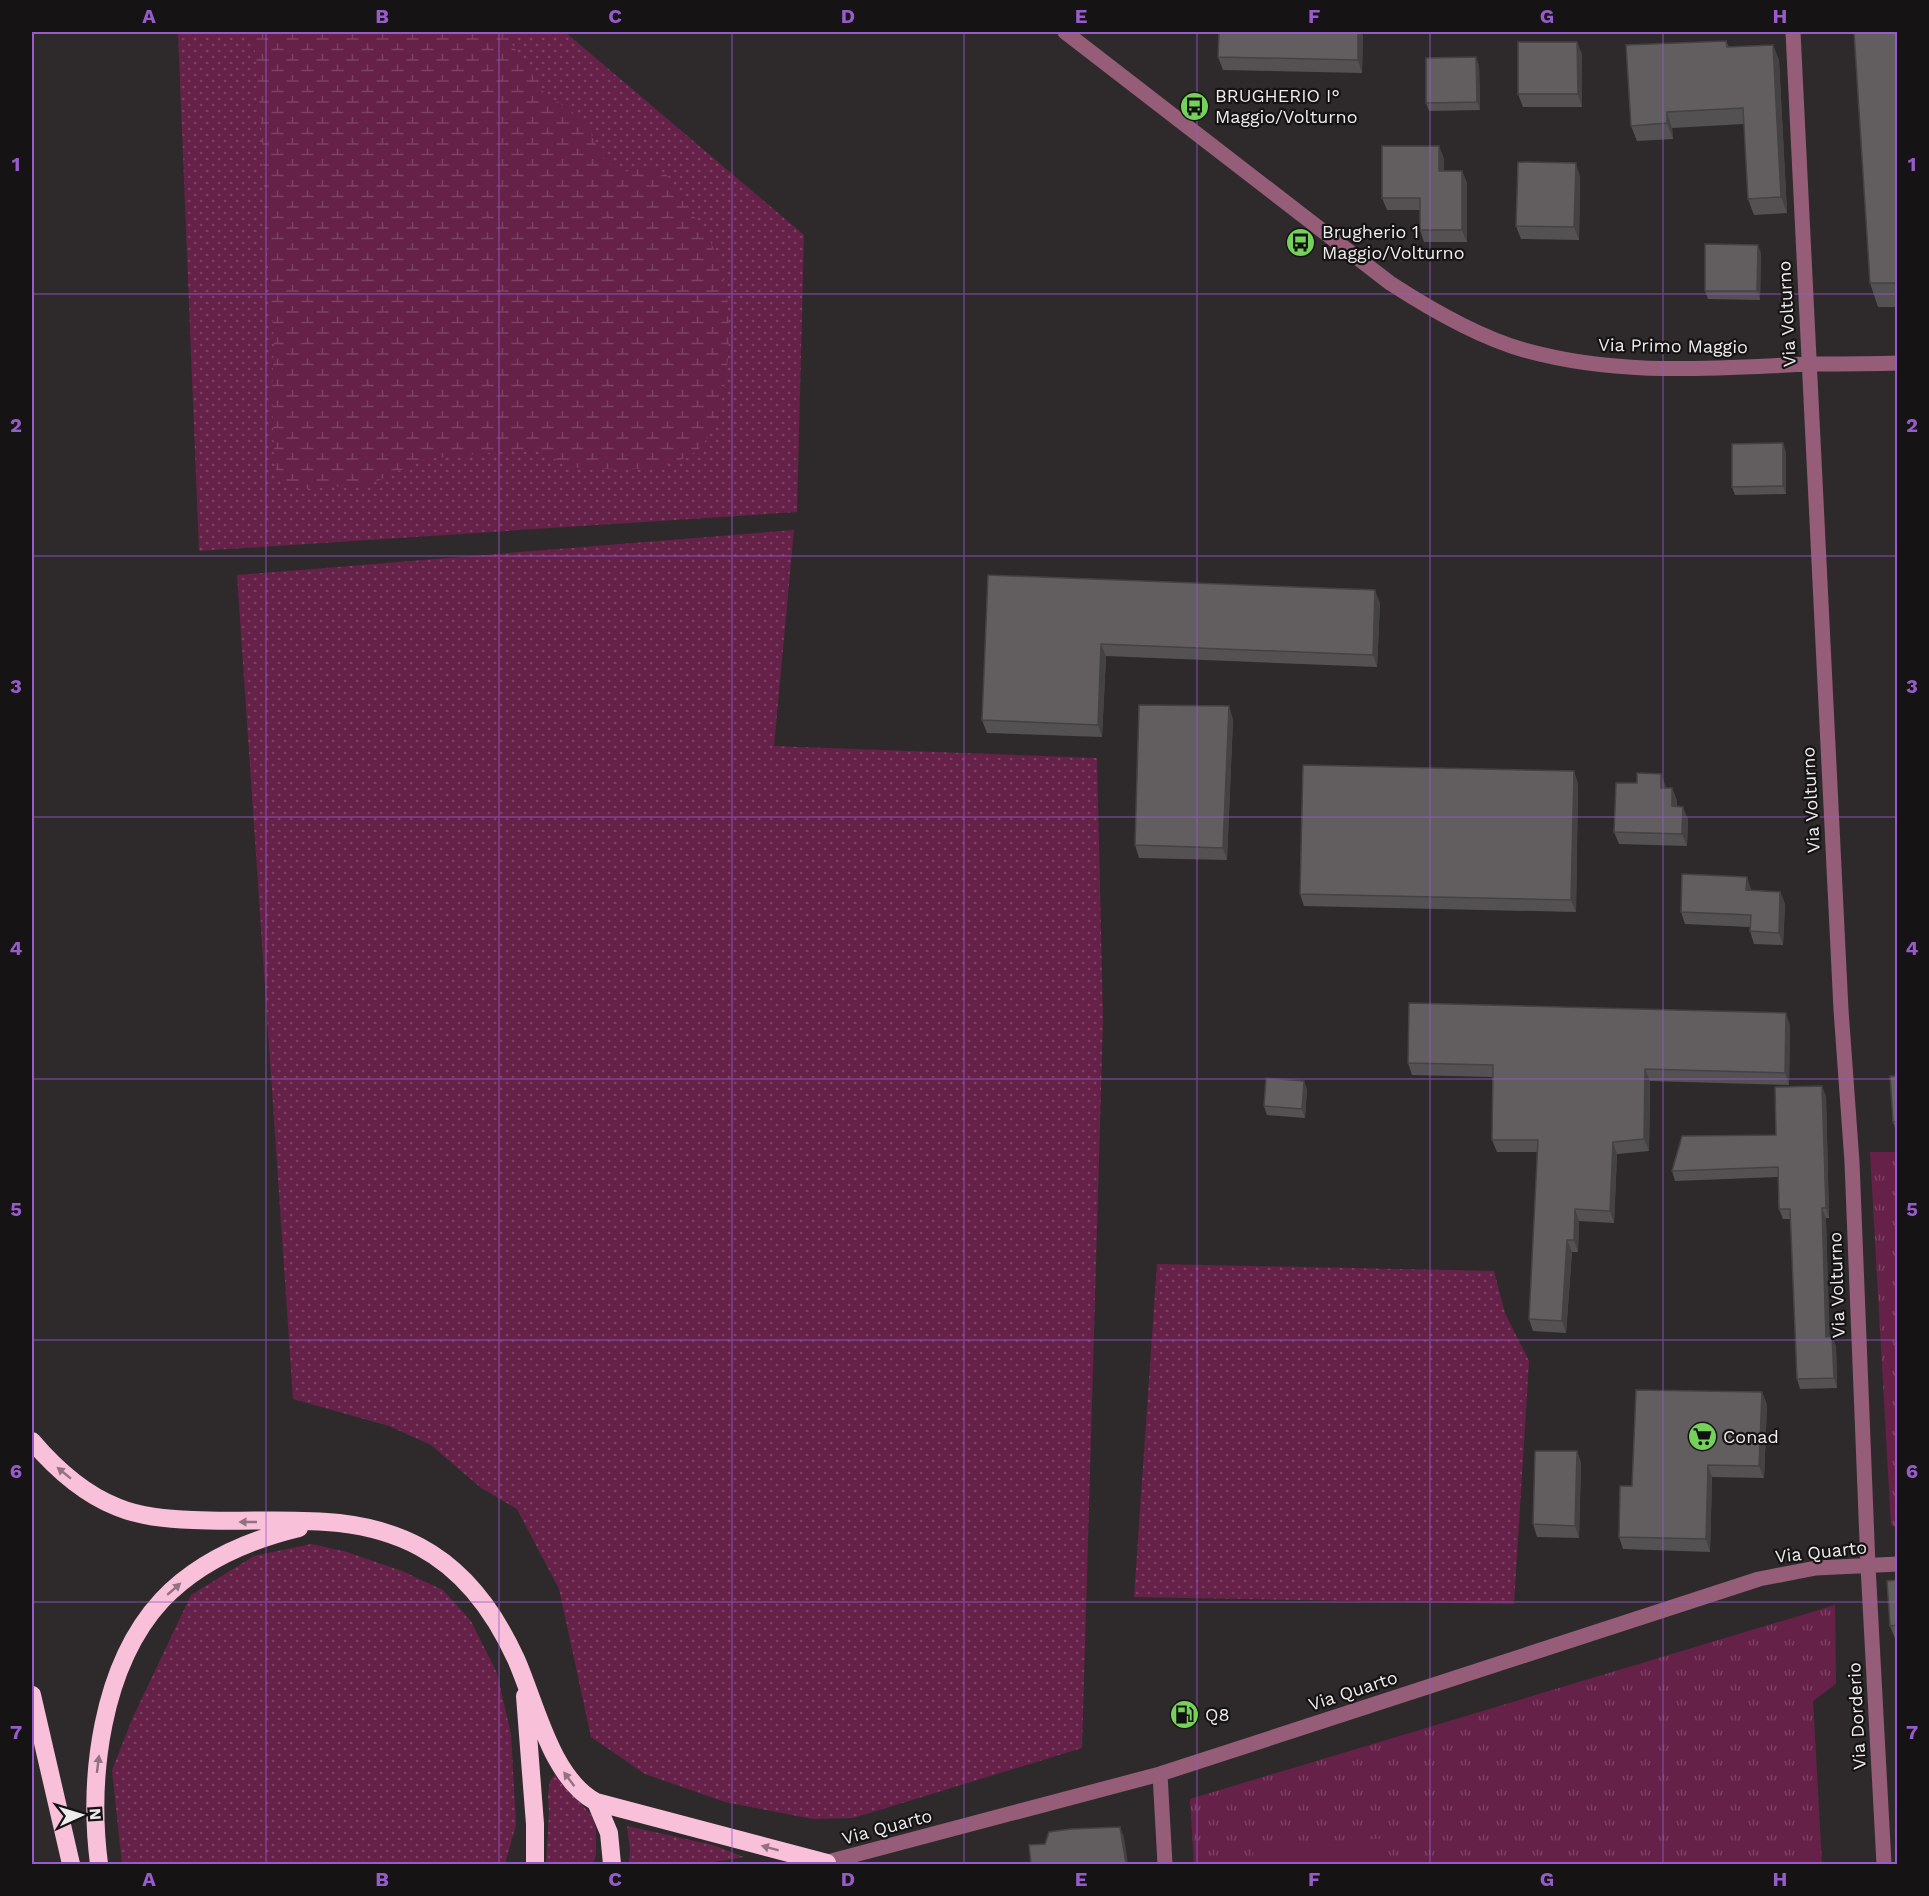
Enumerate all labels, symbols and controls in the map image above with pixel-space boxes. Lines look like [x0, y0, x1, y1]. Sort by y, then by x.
text: A [142, 4, 156, 28]
text: B [375, 4, 389, 28]
text: C [608, 4, 622, 28]
text: D [841, 4, 855, 28]
text: E [1075, 4, 1087, 28]
text: F [1308, 4, 1320, 28]
text: G [1540, 4, 1554, 28]
text: H [1773, 4, 1787, 28]
place label: BRUGHERIO I° Maggio/Volturno [1215, 85, 1358, 127]
bus stop icon: BRUGHERIO I° Maggio/Volturno [1178, 90, 1210, 122]
text: 1 [12, 152, 20, 176]
text: 1 [1908, 152, 1916, 176]
place label: Brugherio 1 Maggio/Volturno [1322, 221, 1465, 263]
bus stop icon: Brugherio 1 Maggio/Volturno [1285, 226, 1317, 258]
street label: Via Volturno [1773, 260, 1800, 368]
street label: Via Primo Maggio [1598, 334, 1748, 357]
text: 2 [10, 413, 22, 437]
text: 2 [1906, 413, 1918, 437]
text: 3 [10, 674, 22, 698]
text: 3 [1906, 674, 1918, 698]
street label: Via Volturno [1797, 746, 1824, 854]
text: 4 [10, 936, 23, 960]
text: 4 [1906, 936, 1919, 960]
text: 5 [10, 1197, 22, 1221]
text: 5 [1906, 1197, 1918, 1221]
street label: Via Volturno [1824, 1231, 1849, 1339]
supermarket icon: Conad [1686, 1421, 1718, 1453]
place label: Conad [1723, 1426, 1779, 1447]
text: 6 [10, 1459, 22, 1483]
text: 6 [1906, 1459, 1918, 1483]
one-way arrow [57, 1468, 72, 1480]
one-way arrow [238, 1517, 257, 1527]
street label: Via Quarto [1774, 1536, 1868, 1567]
one-way arrow [166, 1583, 182, 1596]
street label: Via Dorderio [1843, 1662, 1870, 1770]
street label: Via Quarto [1306, 1666, 1400, 1715]
fuel station icon: Q8 [1168, 1699, 1200, 1731]
place label: Q8 [1205, 1704, 1230, 1725]
text: 7 [10, 1720, 22, 1744]
text: 7 [1906, 1720, 1918, 1744]
one-way arrow [93, 1755, 103, 1774]
one-way arrow [563, 1771, 575, 1787]
north arrow [51, 1785, 111, 1845]
street label: Via Quarto [840, 1804, 934, 1849]
text: N [86, 1807, 105, 1821]
one-way arrow [761, 1843, 779, 1852]
text: A [142, 1867, 156, 1891]
text: B [375, 1867, 389, 1891]
text: C [608, 1867, 622, 1891]
text: D [841, 1867, 855, 1891]
text: E [1075, 1867, 1087, 1891]
text: F [1308, 1867, 1320, 1891]
text: G [1540, 1867, 1554, 1891]
text: H [1773, 1867, 1787, 1891]

